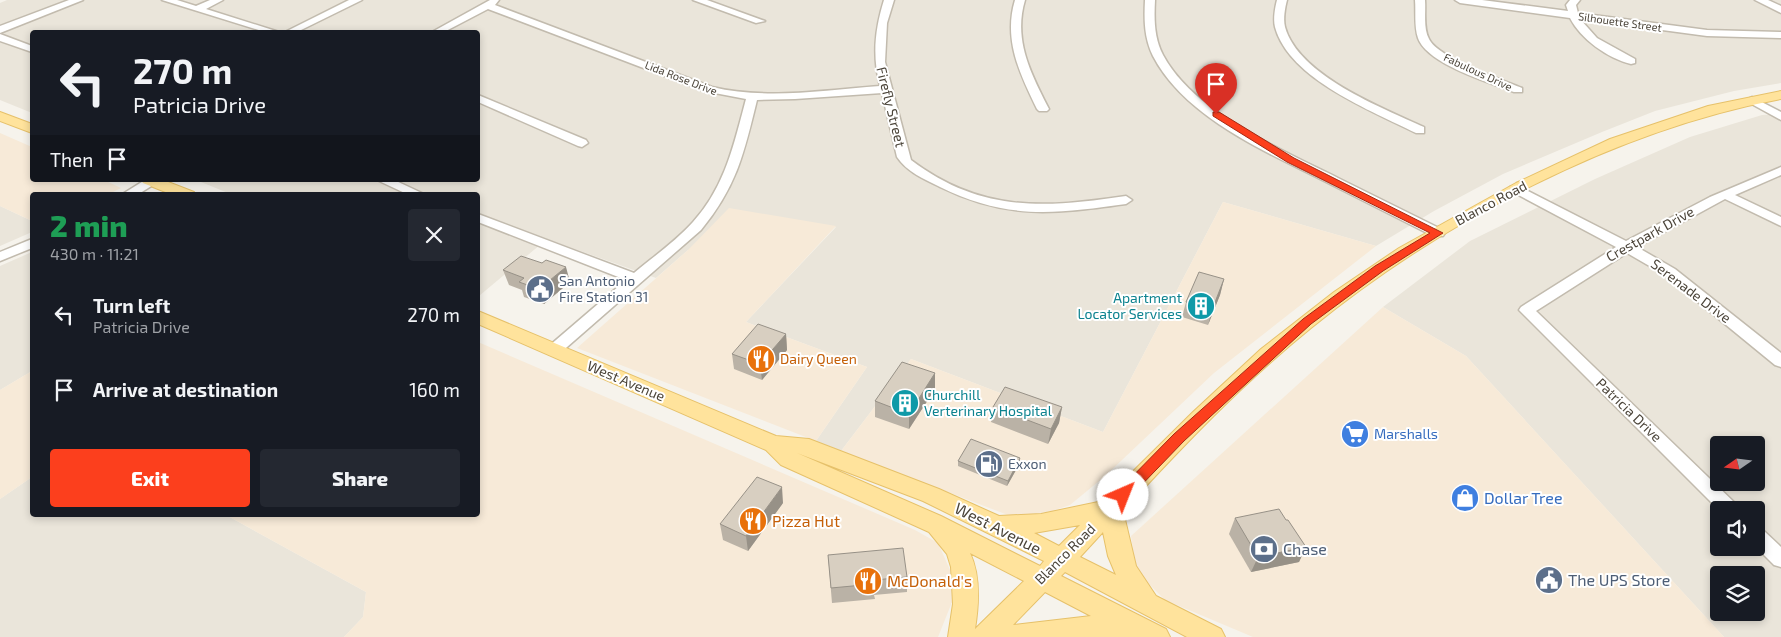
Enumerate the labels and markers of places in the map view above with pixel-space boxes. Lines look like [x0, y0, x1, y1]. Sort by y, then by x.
pin [1195, 63, 1237, 114]
place label: San Antonio Fire Station 31 [559, 272, 648, 305]
public building icon: San Antonio Fire Station 31 [525, 274, 555, 304]
place label: Apartment Locator Services [1077, 289, 1182, 322]
building icon: Apartment Locator Services [1186, 291, 1216, 321]
restaurant icon: Dairy Queen [746, 344, 776, 374]
place label: Dairy Queen [780, 350, 857, 367]
place label: Churchill Verterinary Hospital [924, 386, 1053, 419]
building icon: Churchill Verterinary Hospital [890, 388, 920, 418]
supermarket icon: Marshalls [1340, 419, 1370, 449]
place label: Marshalls [1374, 425, 1438, 442]
fuel station icon: Exxon [974, 449, 1004, 479]
place label: Exxon [1008, 455, 1047, 472]
shop icon: Dollar Tree [1450, 483, 1480, 513]
place label: Dollar Tree [1484, 488, 1562, 507]
restaurant icon: Pizza Hut [738, 506, 768, 536]
place label: Pizza Hut [772, 511, 840, 530]
bank icon: Chase [1249, 534, 1279, 564]
place label: Chase [1283, 539, 1327, 558]
public building icon: The UPS Store [1534, 565, 1564, 595]
restaurant icon: McDonald's [853, 566, 883, 596]
place label: The UPS Store [1568, 570, 1670, 589]
place label: McDonald's [887, 571, 972, 590]

